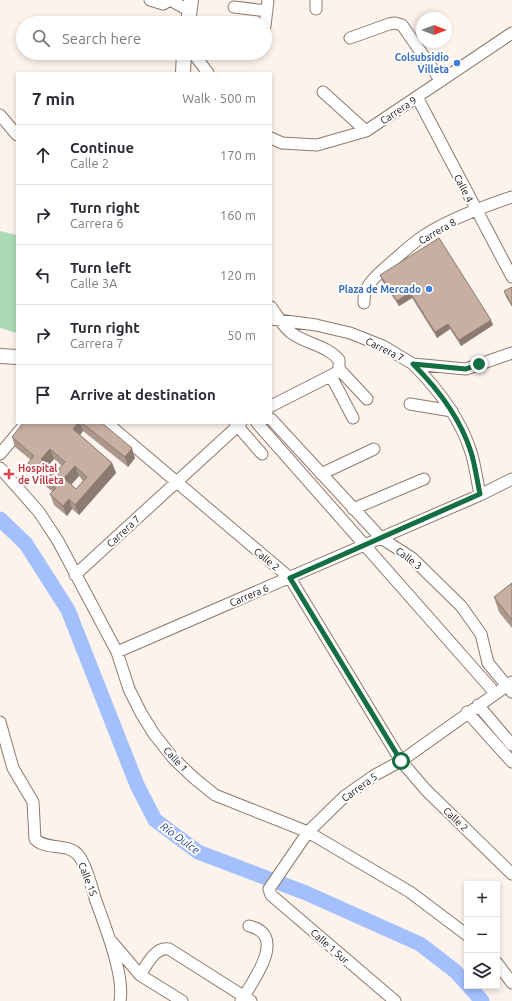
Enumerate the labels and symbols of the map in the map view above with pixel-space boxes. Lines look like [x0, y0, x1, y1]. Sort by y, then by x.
north arrow [416, 12, 452, 48]
place label: Colsubsidio Villeta [395, 52, 449, 75]
marker: Colsubsidio Villeta [452, 58, 462, 68]
street label: Carrera 9 [378, 94, 418, 127]
street label: Calle 4 [452, 172, 476, 204]
street label: Carrera 8 [417, 216, 458, 247]
place label: Plaza de Mercado [339, 284, 421, 295]
marker: Plaza de Mercado [424, 284, 434, 294]
street label: Carrera 7 [364, 335, 406, 363]
route end [470, 355, 488, 373]
place label: Hospital de Villeta [18, 463, 64, 486]
marker: Hospital de Villeta [3, 468, 15, 480]
street label: Carrera 7 [105, 513, 142, 549]
street label: Calle 3 [393, 545, 424, 572]
street label: Calle 2 [252, 546, 282, 573]
street label: Carrera 6 [228, 582, 271, 609]
street label: Calle 1 [161, 745, 190, 774]
route start [392, 752, 410, 770]
street label: Carrera 5 [339, 771, 379, 804]
street label: Calle 2 [441, 805, 470, 834]
water label: Río Dulce [158, 820, 202, 856]
street label: Calle 1S [76, 861, 99, 898]
street label: Calle 1 Sur [308, 927, 351, 966]

